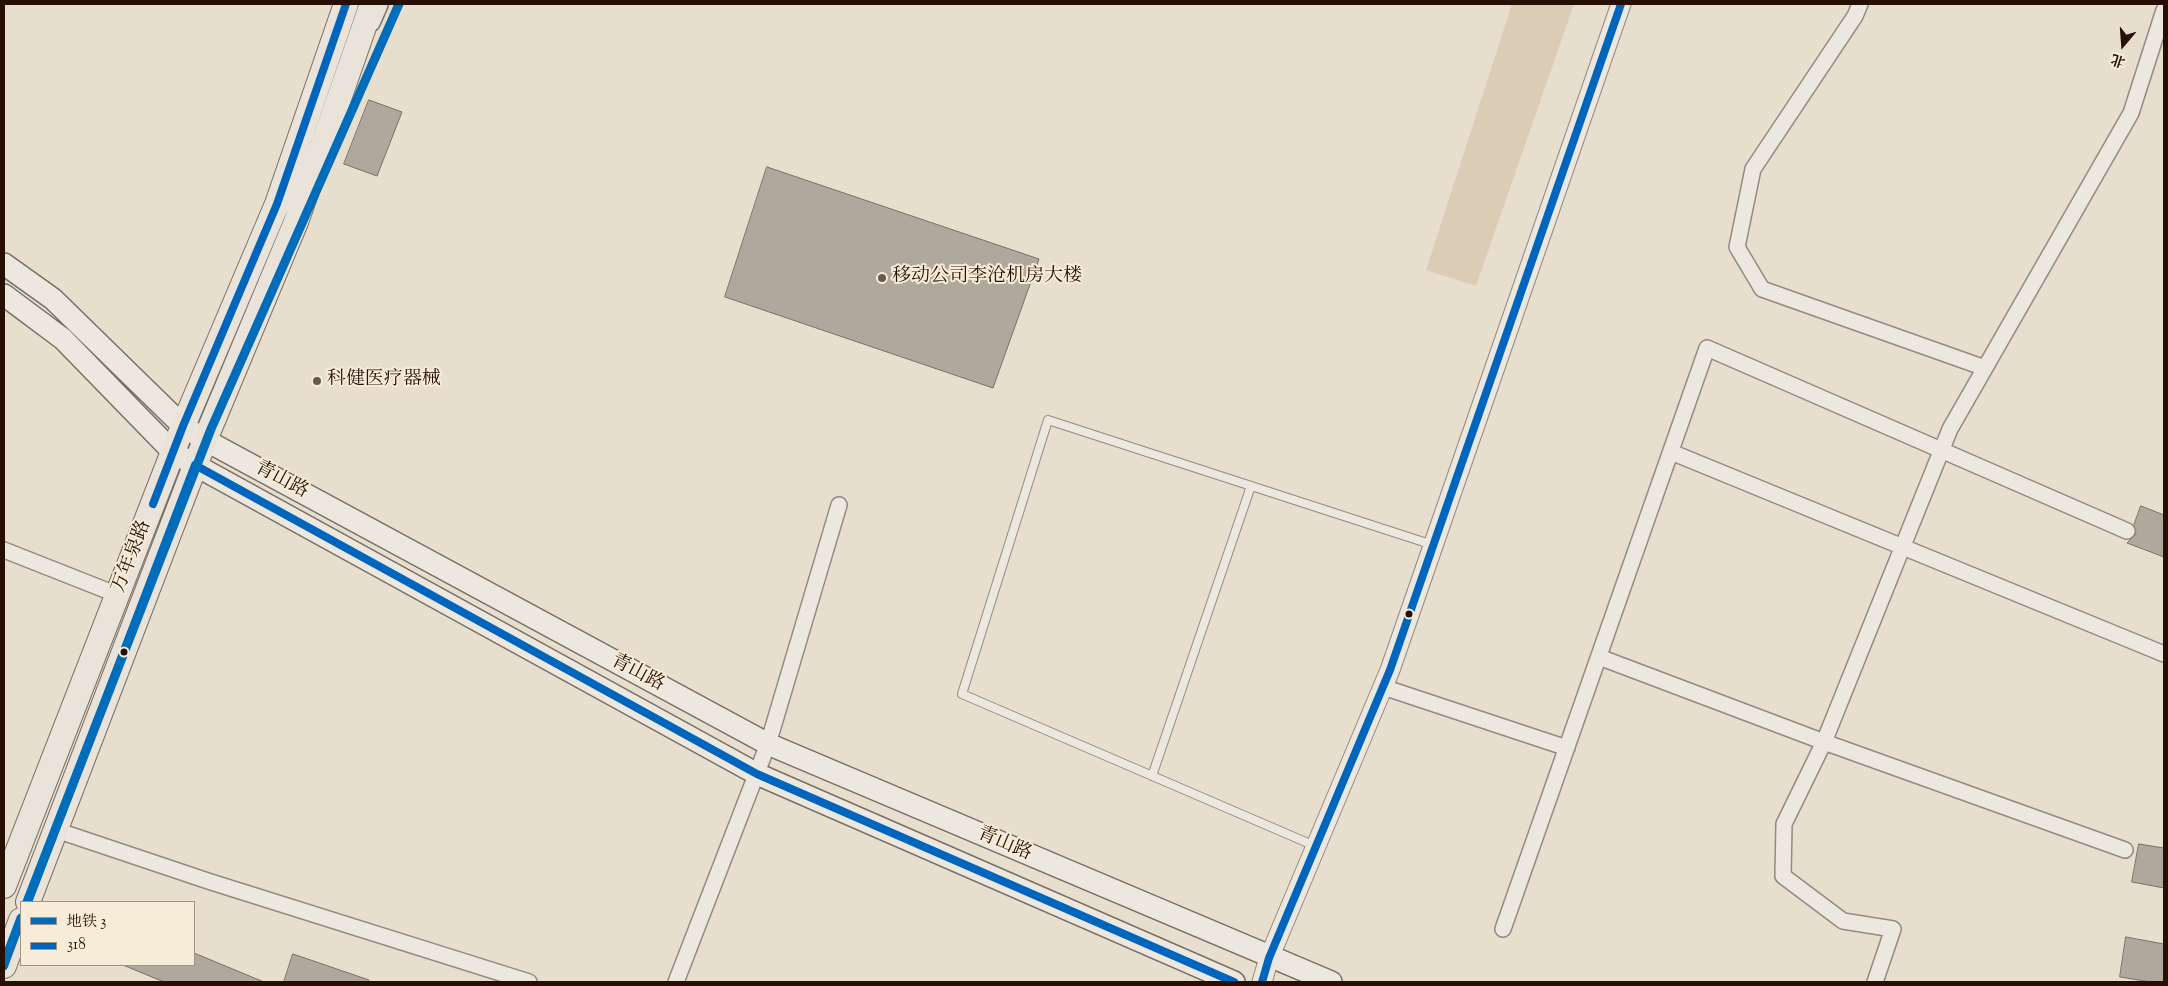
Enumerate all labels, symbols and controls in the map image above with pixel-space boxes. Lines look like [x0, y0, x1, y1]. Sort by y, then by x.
north arrow [2098, 20, 2148, 70]
text: 北 [2109, 48, 2128, 71]
place label: 移动公司李沧机房大楼 [892, 267, 1082, 289]
marker: 移动公司李沧机房大楼 [876, 272, 888, 284]
place label: 科健医疗器械 [327, 370, 441, 392]
marker: 科健医疗器械 [311, 375, 323, 387]
street label: 青山路 [250, 458, 312, 504]
street label: 万年泉路 [109, 517, 157, 597]
unlabelled marker [1404, 609, 1414, 619]
unlabelled marker [119, 647, 129, 657]
street label: 青山路 [606, 651, 668, 697]
street label: 青山路 [973, 823, 1035, 867]
legend [20, 901, 195, 966]
text: 地铁 3 [67, 912, 106, 933]
text: 318 [67, 935, 86, 956]

